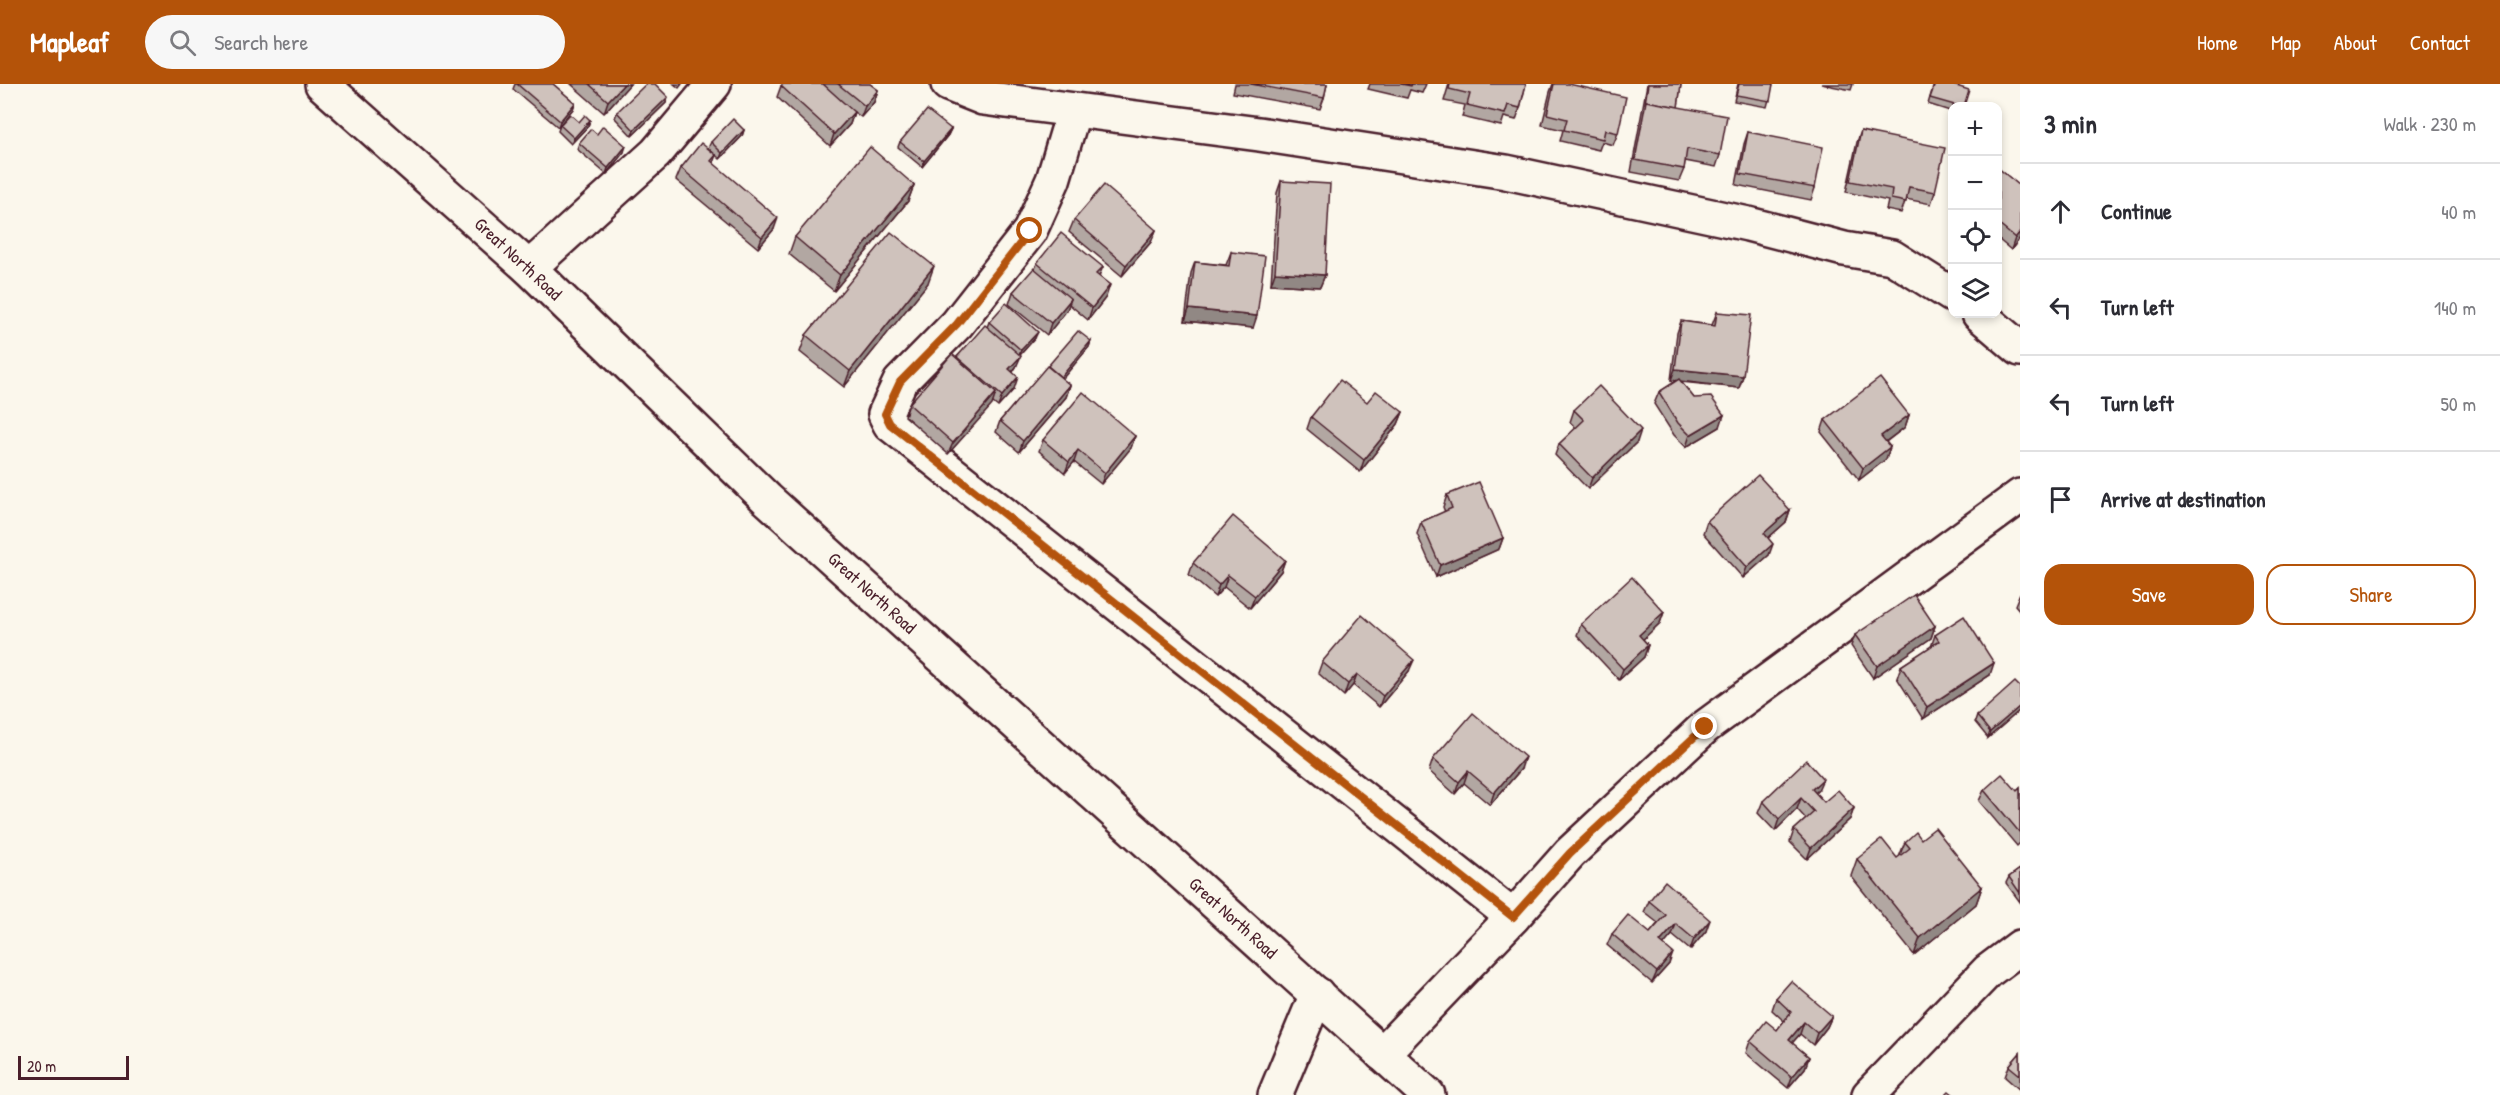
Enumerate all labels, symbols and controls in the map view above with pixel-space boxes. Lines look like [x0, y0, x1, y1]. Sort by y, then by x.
search box [145, 15, 565, 69]
text: Mapleaf [30, 23, 109, 61]
icon: search [166, 26, 199, 59]
text: Search here [214, 27, 308, 57]
text: Home [2197, 28, 2238, 57]
text: Map [2271, 28, 2301, 57]
text: About [2334, 28, 2377, 57]
text: Contact [2410, 28, 2470, 57]
map controls [1948, 102, 2002, 318]
button: + [1948, 102, 2002, 156]
text: 3 min [2044, 106, 2097, 141]
text: Walk · 230 m [2384, 110, 2476, 137]
button: − [1948, 156, 2002, 210]
icon: ahead [2044, 195, 2077, 228]
text: Continue [2101, 196, 2172, 226]
text: 40 m [2441, 198, 2476, 225]
button: locate [1948, 210, 2002, 264]
street label: Great North Road [469, 212, 568, 306]
route start [1016, 217, 1042, 243]
button: layers [1948, 264, 2002, 318]
icon: left [2044, 291, 2077, 324]
text: Turn left [2101, 292, 2174, 322]
text: 140 m [2434, 294, 2476, 321]
icon: left [2044, 387, 2077, 420]
text: Turn left [2101, 388, 2174, 418]
text: 50 m [2440, 390, 2476, 417]
icon: arrive [2044, 483, 2077, 516]
text: Arrive at destination [2101, 484, 2266, 514]
street label: Great North Road [823, 546, 922, 639]
button: Save [2044, 564, 2254, 625]
button: Share [2266, 564, 2476, 625]
route end [1691, 713, 1717, 739]
street label: Great North Road [1184, 871, 1283, 964]
scale bar [18, 1053, 129, 1080]
text: 20 m [27, 1055, 56, 1077]

